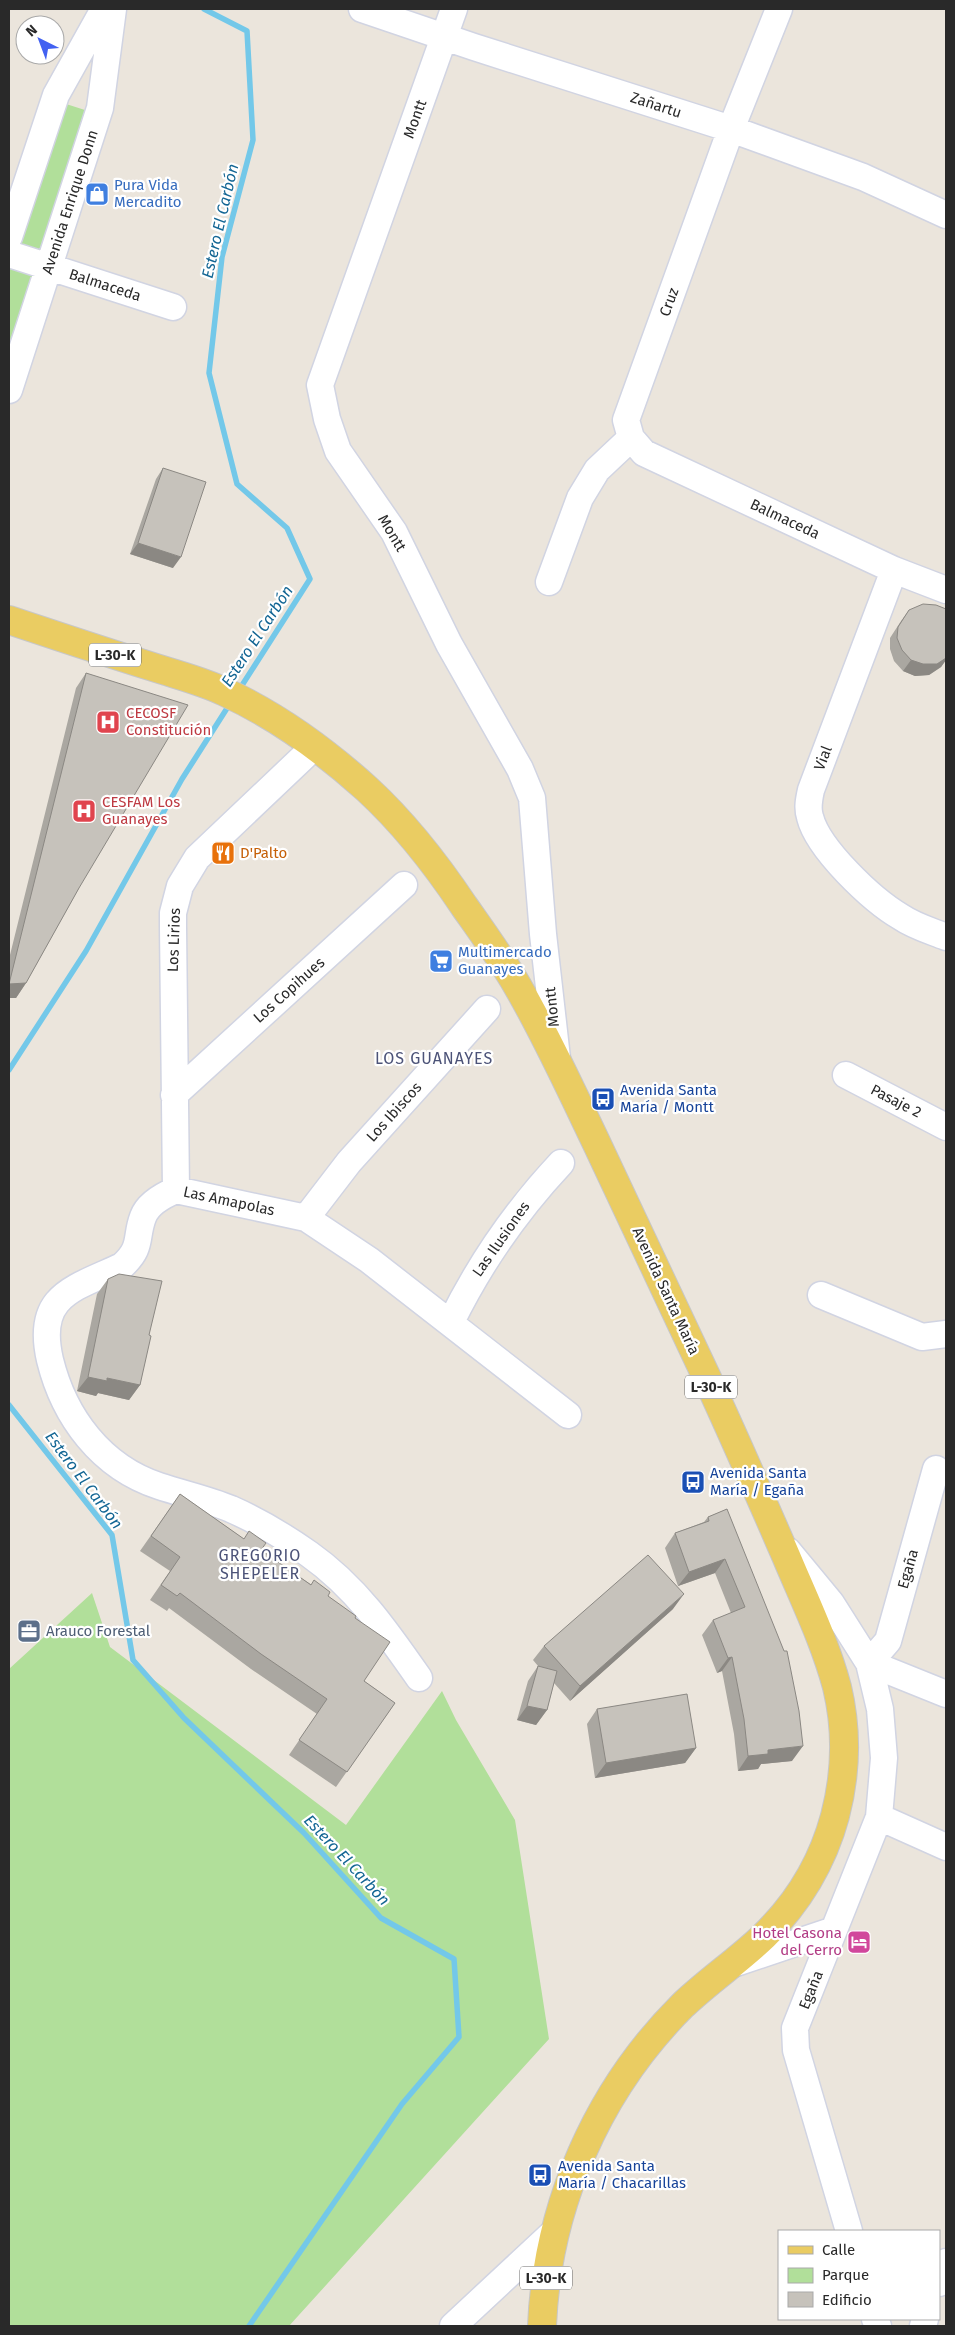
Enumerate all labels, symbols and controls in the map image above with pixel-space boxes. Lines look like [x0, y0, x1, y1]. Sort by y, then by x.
north arrow [15, 15, 65, 65]
text: N [22, 21, 41, 40]
street label: Zañartu [628, 88, 684, 122]
street label: Montt [400, 97, 431, 141]
street label: Avenida Enrique Donn [38, 128, 102, 276]
water label: Estero El Carbón [198, 162, 242, 280]
place label: Pura Vida Mercadito [114, 176, 182, 211]
shop icon: Pura Vida Mercadito [84, 181, 110, 207]
street label: Balmaceda [67, 265, 143, 305]
street label: Cruz [656, 285, 683, 319]
street label: Balmaceda [747, 495, 823, 543]
street label: Montt [374, 511, 410, 555]
water label: Estero El Carbón [217, 582, 297, 690]
road number: L-30-K [89, 644, 141, 666]
place label: CECOSF Constitución [126, 704, 211, 739]
hospital icon: CECOSF Constitución [95, 709, 121, 735]
street label: Vial [810, 743, 836, 773]
place label: CESFAM Los Guanayes [102, 793, 180, 828]
hospital icon: CESFAM Los Guanayes [71, 798, 97, 824]
restaurant icon: D'Palto [210, 840, 236, 866]
place label: D'Palto [240, 844, 287, 862]
street label: Los Lirios [164, 908, 184, 972]
place label: Multimercado Guanayes [458, 943, 552, 978]
supermarket icon: Multimercado Guanayes [428, 948, 454, 974]
street label: Los Copihues [250, 953, 328, 1027]
street label: Montt [541, 986, 563, 1028]
district label: LOS GUANAYES [375, 1049, 493, 1068]
street label: Los Ibiscos [363, 1078, 425, 1146]
place label: Avenida Santa María / Montt [620, 1081, 717, 1116]
street label: Pasaje 2 [868, 1081, 924, 1121]
bus stop icon: Avenida Santa María / Montt [590, 1086, 616, 1112]
street label: Las Amapolas [182, 1183, 276, 1219]
street label: Las Ilusiones [468, 1198, 534, 1280]
street label: Avenida Santa María [629, 1224, 703, 1358]
road number: L-30-K [685, 1375, 737, 1398]
water label: Estero El Carbón [41, 1428, 127, 1532]
place label: Avenida Santa María / Egaña [710, 1464, 807, 1499]
bus stop icon: Avenida Santa María / Egaña [680, 1469, 706, 1495]
district label: GREGORIO SHEPELER [219, 1546, 301, 1583]
street label: Egaña [894, 1547, 922, 1591]
office icon: Arauco Forestal [16, 1618, 42, 1644]
place label: Arauco Forestal [46, 1622, 151, 1640]
water label: Estero El Carbón [300, 1811, 394, 1909]
place label: Hotel Casona del Cerro [752, 1924, 842, 1959]
hotel icon: Hotel Casona del Cerro [846, 1929, 872, 1955]
street label: Egaña [795, 1968, 827, 2012]
place label: Avenida Santa María / Chacarillas [558, 2157, 686, 2192]
bus stop icon: Avenida Santa María / Chacarillas [527, 2162, 553, 2188]
legend [778, 2230, 940, 2320]
text: Calle [822, 2241, 855, 2259]
road number: L-30-K [520, 2266, 572, 2290]
text: Parque [822, 2266, 869, 2284]
text: Edificio [822, 2291, 872, 2309]

